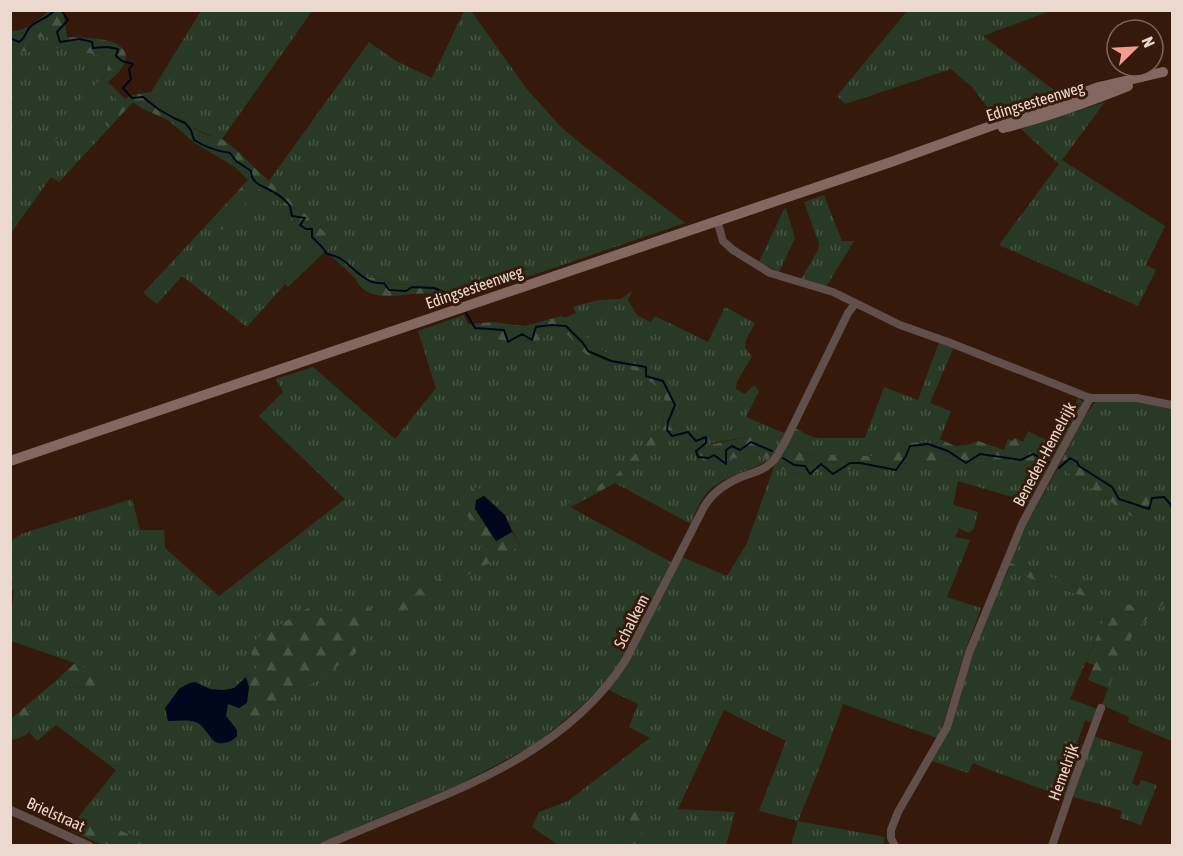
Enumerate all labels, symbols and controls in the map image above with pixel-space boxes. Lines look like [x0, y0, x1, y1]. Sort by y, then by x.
north arrow [1105, 18, 1165, 78]
text: N [1139, 34, 1159, 50]
street label: Edingsesteenweg [984, 78, 1087, 125]
street label: Edingsesteenweg [423, 262, 525, 313]
street label: Beneden-Hemelrijk [1009, 399, 1080, 510]
street label: Schalkem [610, 591, 652, 651]
street label: Hemelrijk [1045, 741, 1082, 803]
street label: Brielstraat [24, 793, 88, 835]

